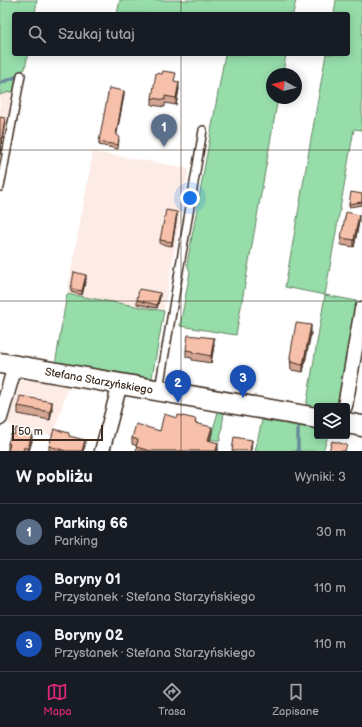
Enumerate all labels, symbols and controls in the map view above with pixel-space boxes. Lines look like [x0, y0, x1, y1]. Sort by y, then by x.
search box [12, 12, 350, 56]
icon: search [26, 23, 48, 45]
text: Szukaj tutaj [58, 25, 135, 44]
north arrow [266, 68, 302, 104]
pin: 1 [151, 114, 177, 147]
your location [180, 188, 200, 208]
street label: Stefana Starzyńskiego [44, 365, 154, 397]
pin: 3 [230, 365, 256, 398]
pin: 2 [165, 370, 191, 403]
map controls [314, 403, 350, 439]
button: layers [314, 403, 350, 439]
scale bar [12, 423, 103, 442]
text: 50 m [18, 425, 43, 438]
text: W pobliżu [16, 467, 93, 487]
text: Wyniki: 3 [294, 469, 346, 485]
text: Parking 66 [54, 514, 128, 533]
text: 1 [26, 524, 32, 540]
text: 30 m [316, 524, 346, 540]
text: Parking [54, 533, 98, 549]
text: Boryny 01 [54, 570, 121, 589]
text: 2 [25, 580, 33, 596]
text: 110 m [314, 580, 346, 596]
text: Przystanek · Stefana Starzyńskiego [54, 589, 255, 605]
text: Boryny 02 [54, 626, 123, 645]
text: 3 [25, 636, 33, 652]
text: 110 m [314, 636, 346, 652]
text: Przystanek · Stefana Starzyńskiego [54, 645, 255, 661]
tab: Mapa [43, 681, 72, 718]
tab: Trasa [158, 681, 186, 718]
tab: Zapisane [272, 681, 319, 718]

